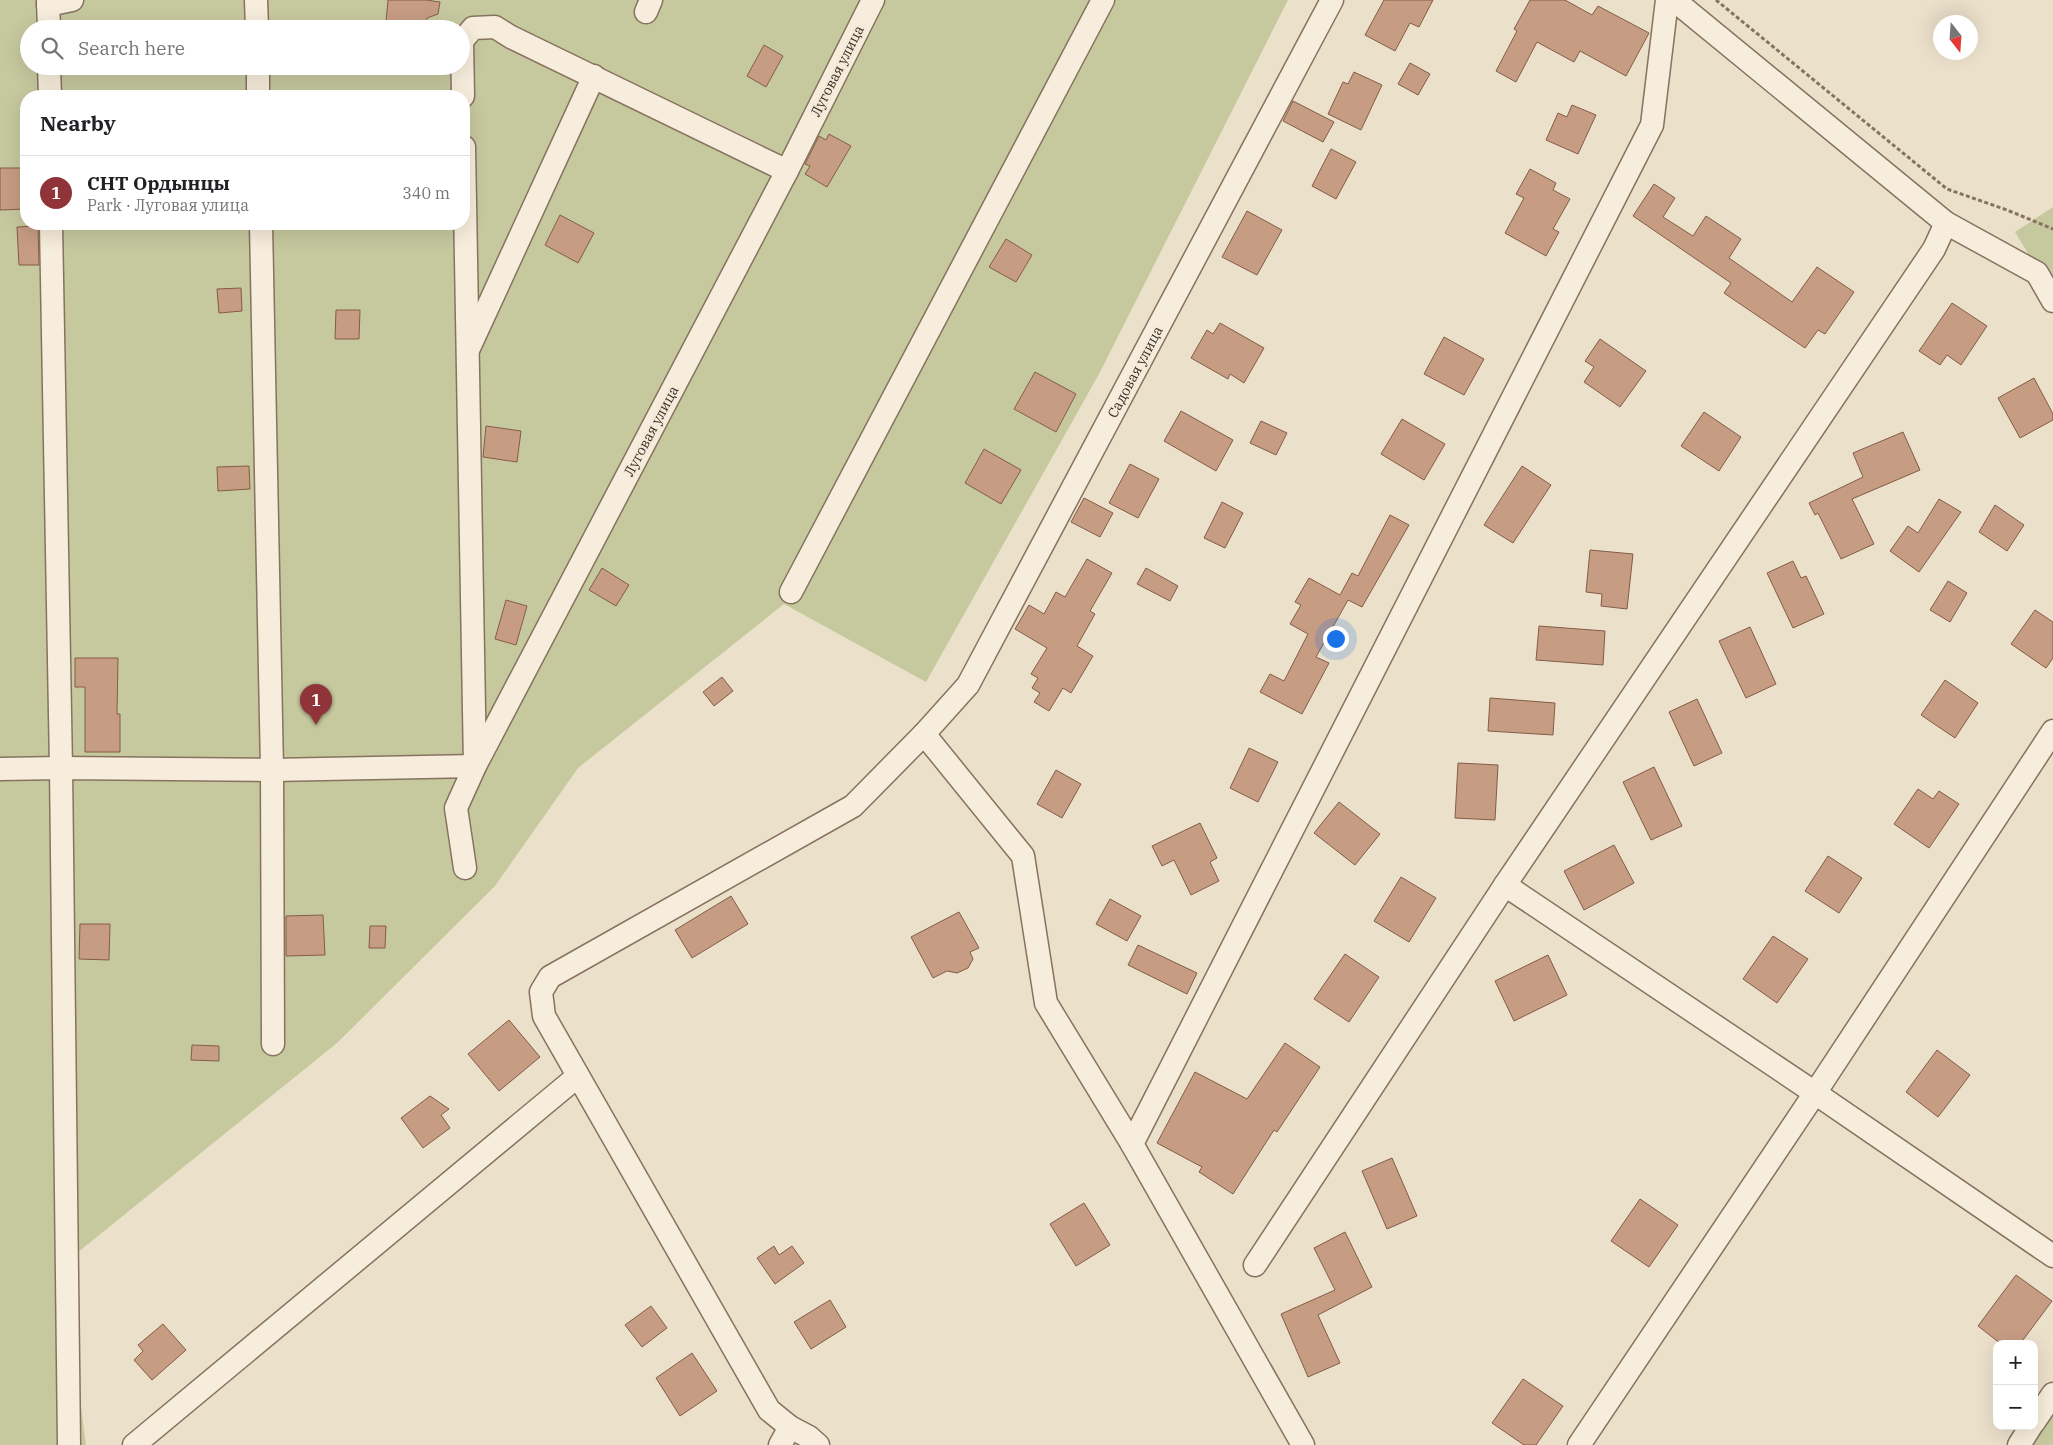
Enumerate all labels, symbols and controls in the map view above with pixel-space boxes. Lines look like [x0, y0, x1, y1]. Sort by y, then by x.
north arrow [1933, 15, 1978, 60]
search box [20, 20, 470, 75]
street label: Луговая улица [806, 22, 868, 120]
icon: search [38, 34, 66, 62]
text: Search here [78, 36, 185, 60]
text: Nearby [40, 109, 116, 137]
text: СНТ Ордынцы [87, 171, 230, 195]
text: 1 [51, 183, 61, 203]
text: 340 m [402, 183, 450, 203]
text: Park · Луговая улица [87, 195, 249, 215]
street label: Садовая улица [1103, 323, 1167, 421]
street label: Луговая улица [620, 382, 683, 479]
your location [1323, 626, 1349, 652]
pin: 1 [300, 684, 332, 725]
map controls [1993, 1340, 2038, 1430]
button: + [1993, 1340, 2038, 1385]
button: − [1993, 1385, 2038, 1430]

